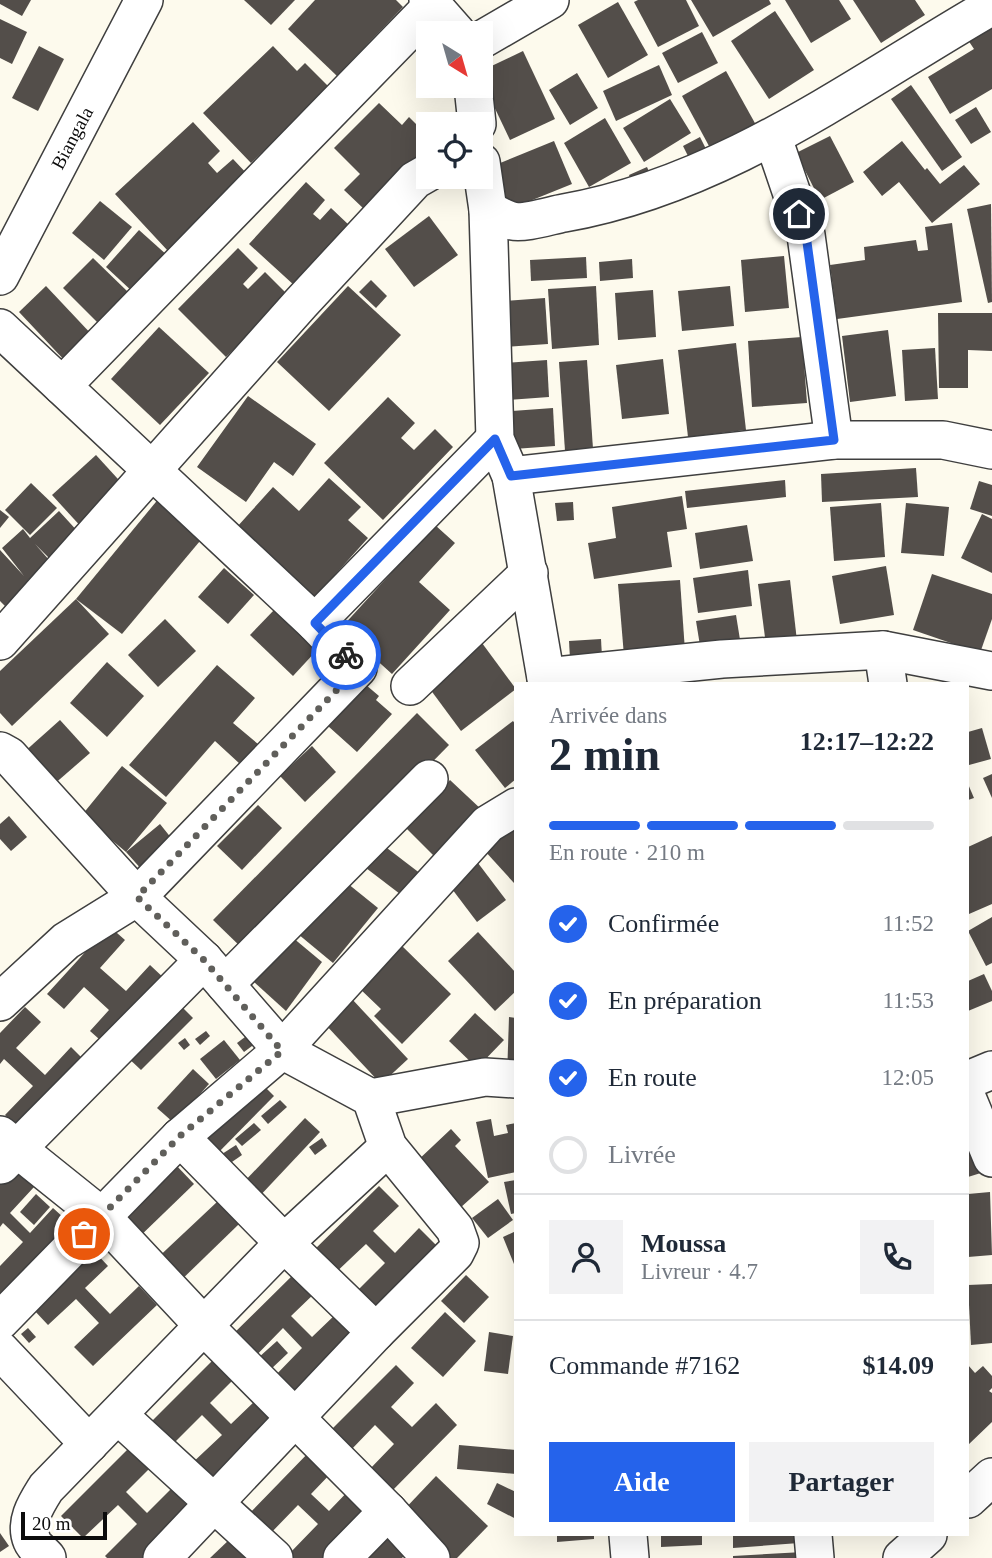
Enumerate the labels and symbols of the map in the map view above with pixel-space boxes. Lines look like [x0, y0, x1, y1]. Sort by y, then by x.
north arrow [416, 21, 494, 98]
street label: Biangala [47, 103, 97, 173]
pin [769, 184, 829, 244]
courier [311, 620, 381, 690]
pin [54, 1204, 114, 1264]
scale bar [21, 1509, 107, 1541]

